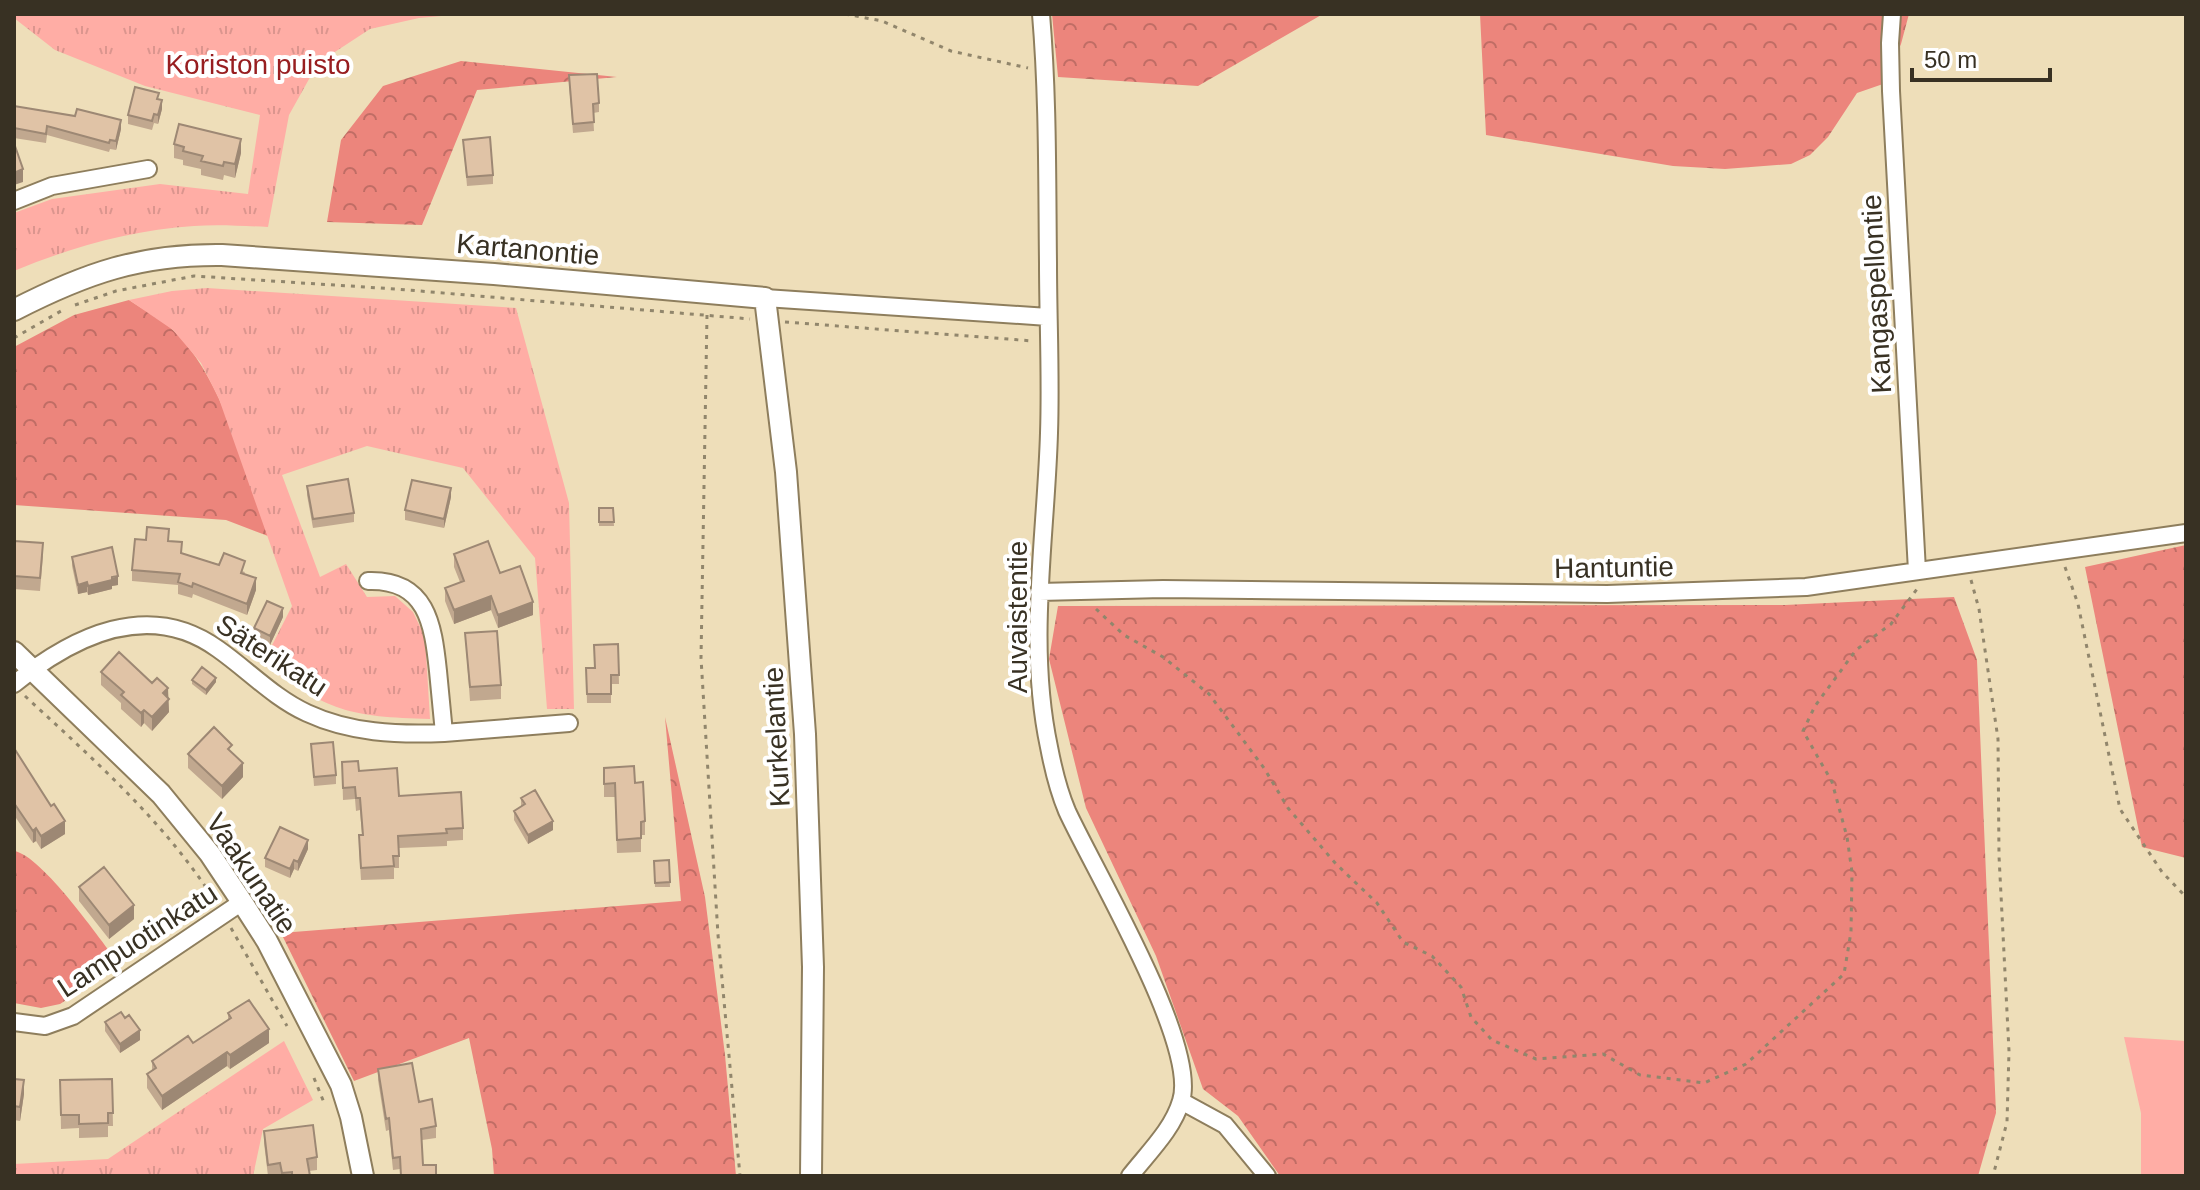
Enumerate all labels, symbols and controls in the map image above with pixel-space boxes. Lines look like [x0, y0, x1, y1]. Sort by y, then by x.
scale bar [1912, 32, 2050, 82]
text: 50 m [1924, 46, 1977, 73]
park label: Koriston puisto [165, 49, 351, 80]
street label: Kangaspellontie [1856, 194, 1897, 394]
street label: Kartanontie [455, 228, 601, 271]
street label: Auvaistentie [1002, 541, 1033, 693]
street label: Hantuntie [1554, 551, 1674, 584]
street label: Säterikatu [210, 608, 333, 703]
street label: Kurkelantie [757, 666, 796, 808]
street label: Vaakunatie [200, 807, 303, 939]
street label: Lampuotinkatu [52, 877, 223, 1003]

